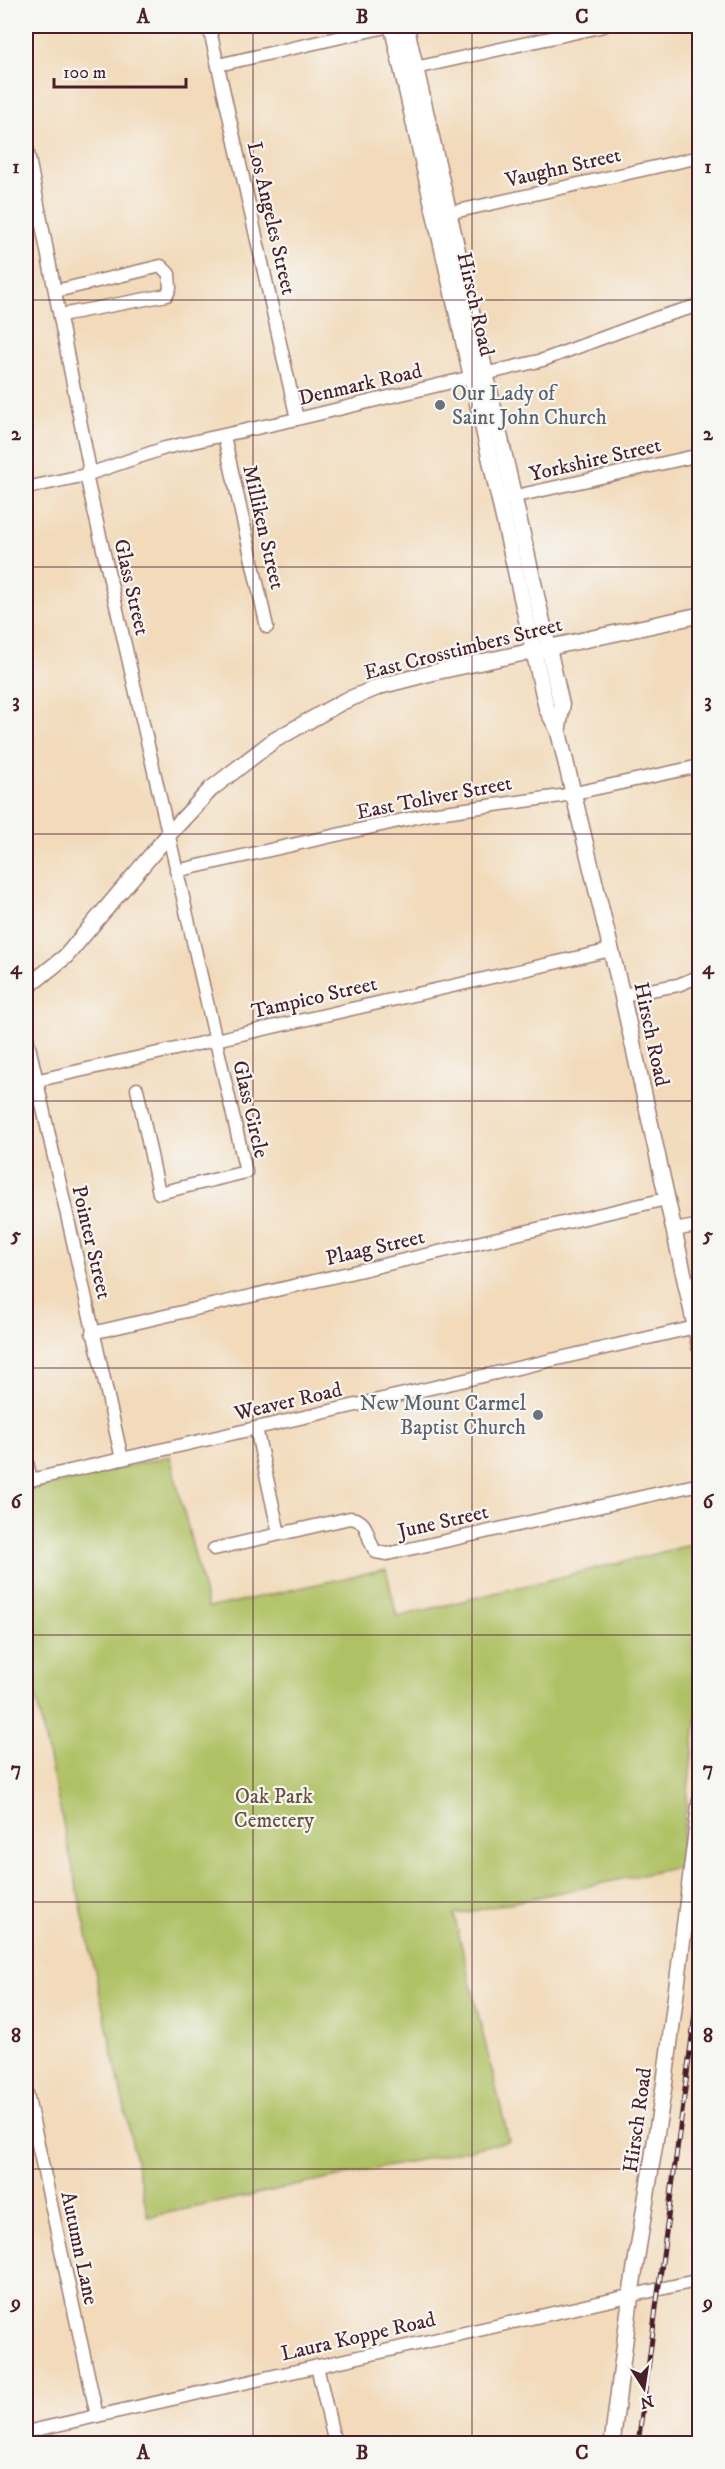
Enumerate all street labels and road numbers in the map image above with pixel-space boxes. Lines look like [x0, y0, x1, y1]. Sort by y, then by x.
street label: Los Angeles Street [241, 139, 301, 298]
street label: Vaughn Street [502, 142, 624, 194]
street label: Hirsch Road [450, 250, 500, 359]
street label: Denmark Road [296, 358, 425, 412]
street label: Yorkshire Street [527, 432, 664, 488]
street label: Milliken Street [236, 463, 290, 592]
street label: Glass Street [107, 537, 155, 638]
street label: East Crosstimbers Street [361, 612, 565, 686]
street label: East Toliver Street [354, 770, 514, 826]
street label: Tampico Street [249, 971, 380, 1025]
street label: Hirsch Road [627, 980, 675, 1089]
street label: Glass Circle [226, 1058, 274, 1161]
street label: Pointer Street [65, 1183, 117, 1302]
street label: Plaag Street [323, 1224, 427, 1272]
street label: Weaver Road [231, 1377, 345, 1427]
street label: June Street [394, 1499, 491, 1545]
street label: Hirsch Road [618, 2065, 658, 2174]
street label: Autumn Lane [54, 2189, 104, 2308]
street label: Laura Koppe Road [278, 2306, 439, 2367]

